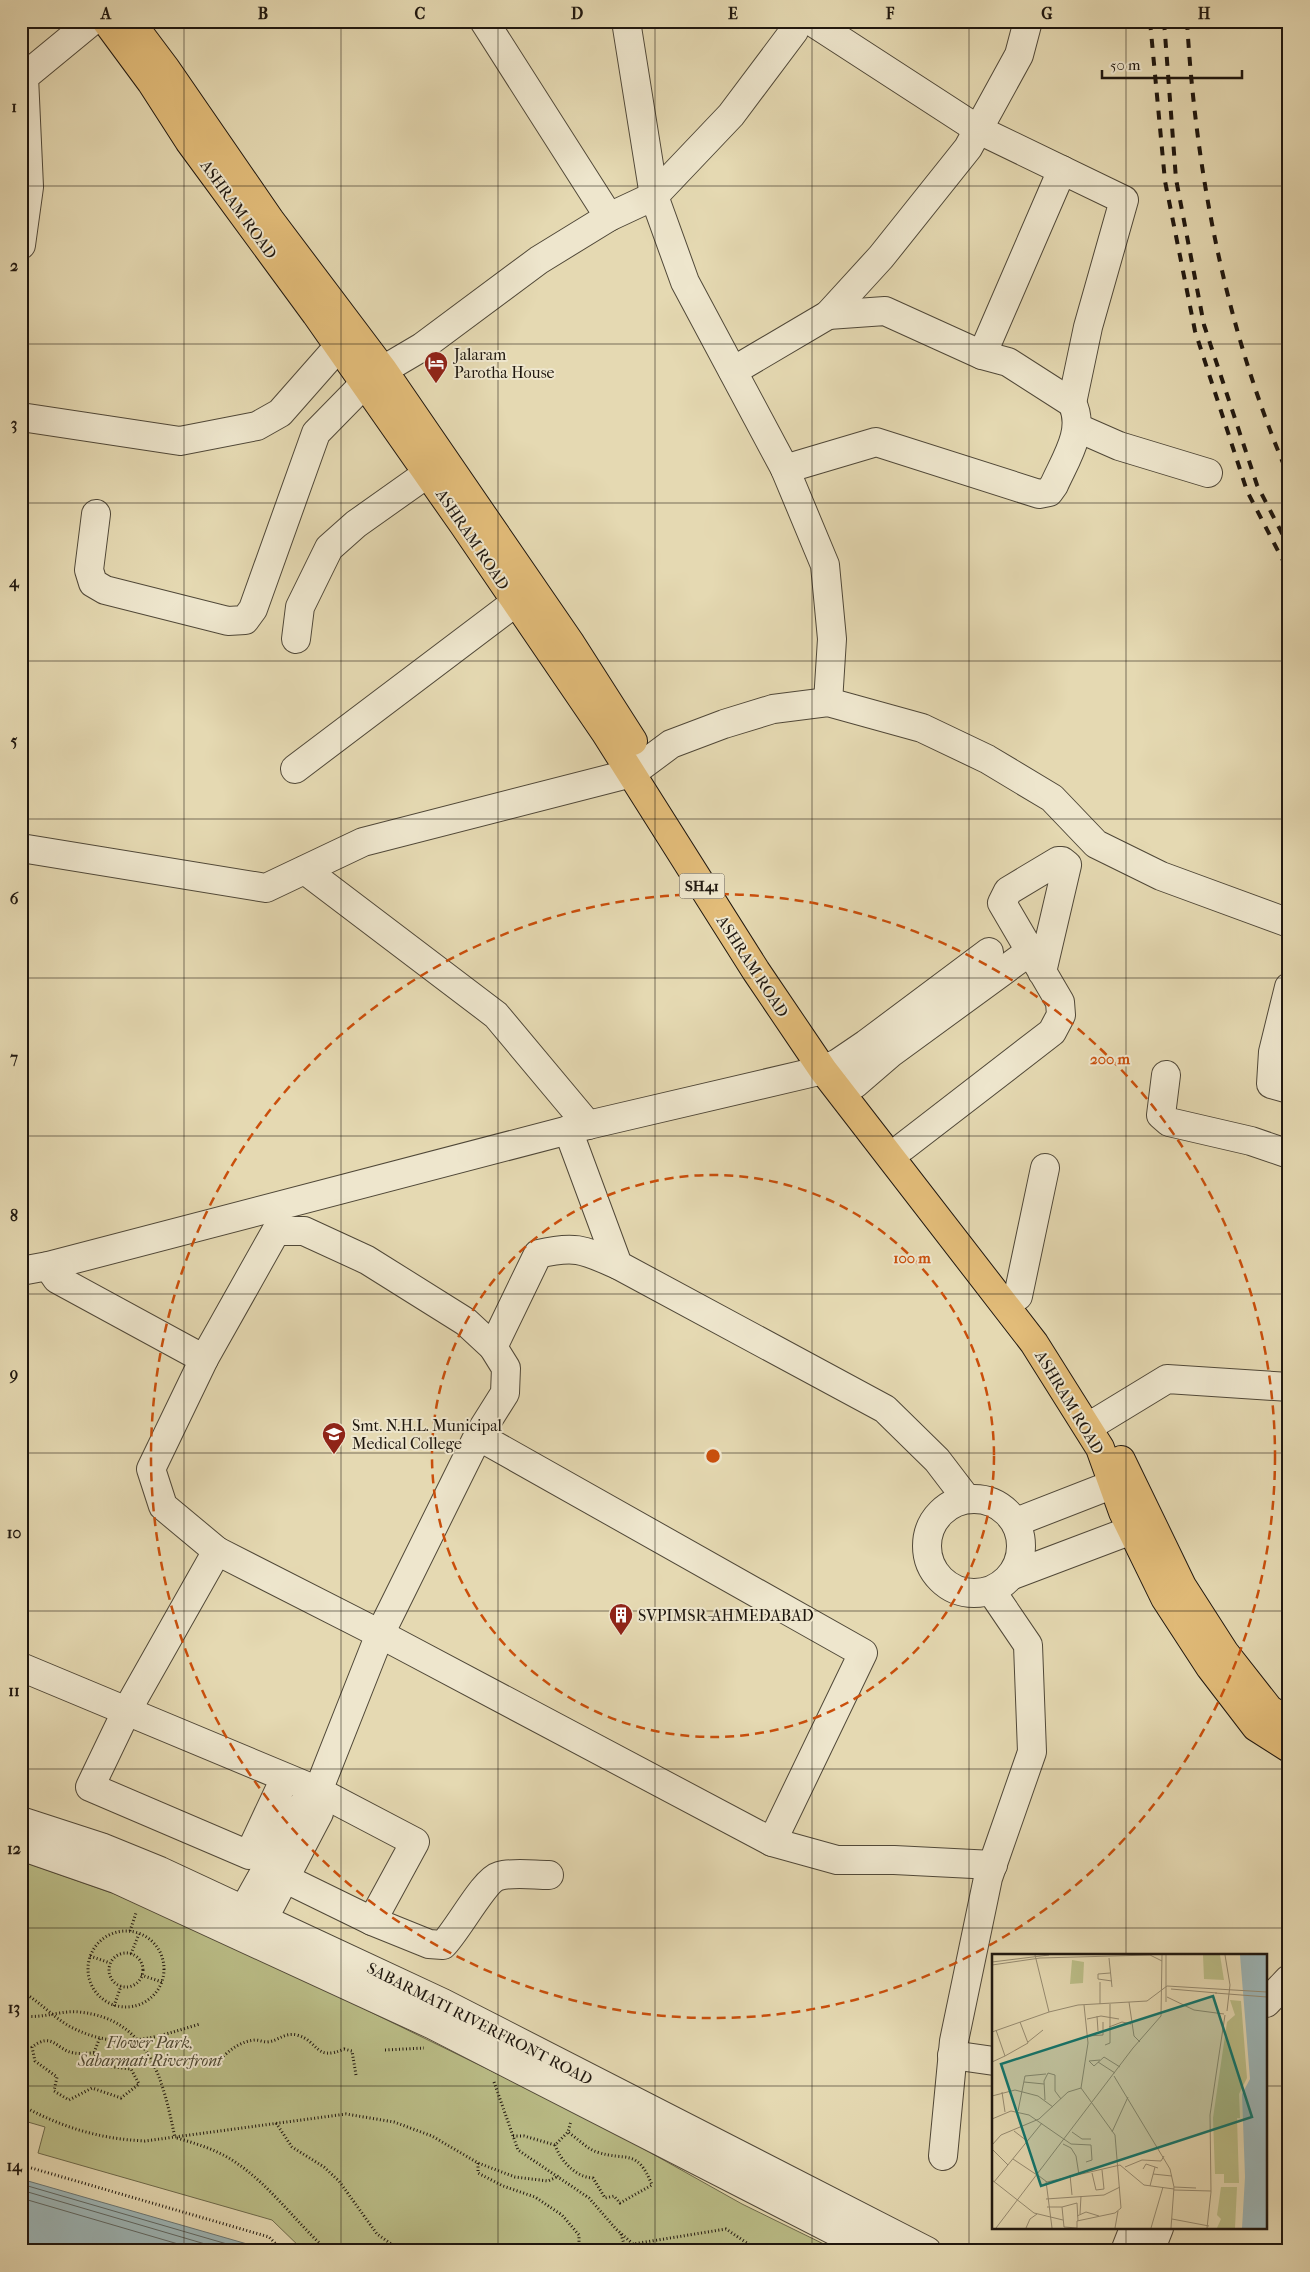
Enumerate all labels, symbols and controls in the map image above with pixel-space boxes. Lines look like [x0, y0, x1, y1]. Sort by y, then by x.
text: A [100, 4, 112, 23]
text: B [258, 4, 268, 23]
text: C [415, 4, 426, 23]
text: D [571, 4, 583, 23]
text: E [728, 4, 738, 23]
text: F [885, 4, 895, 23]
text: G [1041, 4, 1053, 23]
text: H [1198, 4, 1211, 23]
scale bar [1102, 48, 1242, 80]
text: 50 m [1110, 56, 1141, 74]
text: 1 [11, 97, 17, 116]
street label: ASHRAM ROAD [196, 155, 281, 262]
text: 2 [10, 256, 18, 275]
place label: Jalaram Parotha House [452, 345, 555, 382]
hotel icon: Jalaram Parotha House [423, 350, 449, 384]
text: 3 [11, 414, 17, 434]
street label: ASHRAM ROAD [431, 484, 513, 593]
text: 4 [8, 572, 20, 592]
text: 5 [11, 731, 18, 750]
road number: SH41 [680, 874, 724, 898]
text: 6 [10, 889, 19, 908]
street label: ASHRAM ROAD [712, 911, 793, 1021]
text: 7 [9, 1048, 18, 1067]
text: 200 m [1090, 1050, 1130, 1068]
text: 8 [10, 1206, 18, 1225]
text: 100 m [893, 1249, 931, 1267]
street label: ASHRAM ROAD [1031, 1346, 1108, 1457]
text: 9 [9, 1364, 18, 1384]
place label: Smt. N.H.L. Municipal Medical College [352, 1416, 503, 1453]
school or university icon: Smt. N.H.L. Municipal Medical College [321, 1421, 347, 1455]
centre of rings [704, 1447, 722, 1465]
text: 10 [7, 1523, 21, 1542]
building icon: SVPIMSR-AHMEDABAD [608, 1602, 634, 1636]
place label: SVPIMSR-AHMEDABAD [638, 1606, 814, 1625]
text: 11 [8, 1681, 20, 1700]
text: 12 [7, 1839, 21, 1858]
inset map [992, 1954, 1268, 2230]
street label: SABARMATI RIVERFRONT ROAD [364, 1958, 596, 2089]
text: 13 [8, 1998, 20, 2018]
park label: Flower Park, Sabarmati Riverfront [77, 2033, 223, 2070]
text: 14 [6, 2156, 23, 2176]

